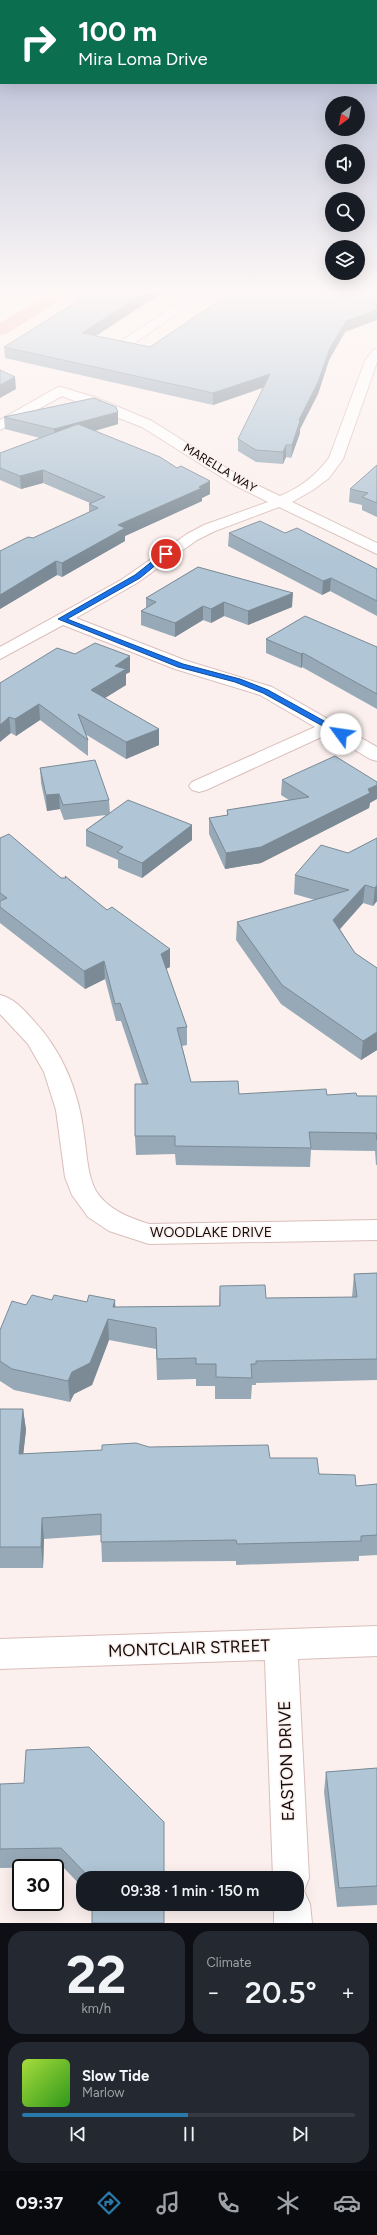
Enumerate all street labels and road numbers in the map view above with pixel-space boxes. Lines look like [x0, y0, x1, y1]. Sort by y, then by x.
street label: MARELLA WAY [181, 441, 260, 496]
street label: WOODLAKE DRIVE [150, 1224, 272, 1241]
street label: MONTCLAIR STREET [108, 1635, 271, 1661]
street label: EASTON DRIVE [274, 1700, 298, 1822]

